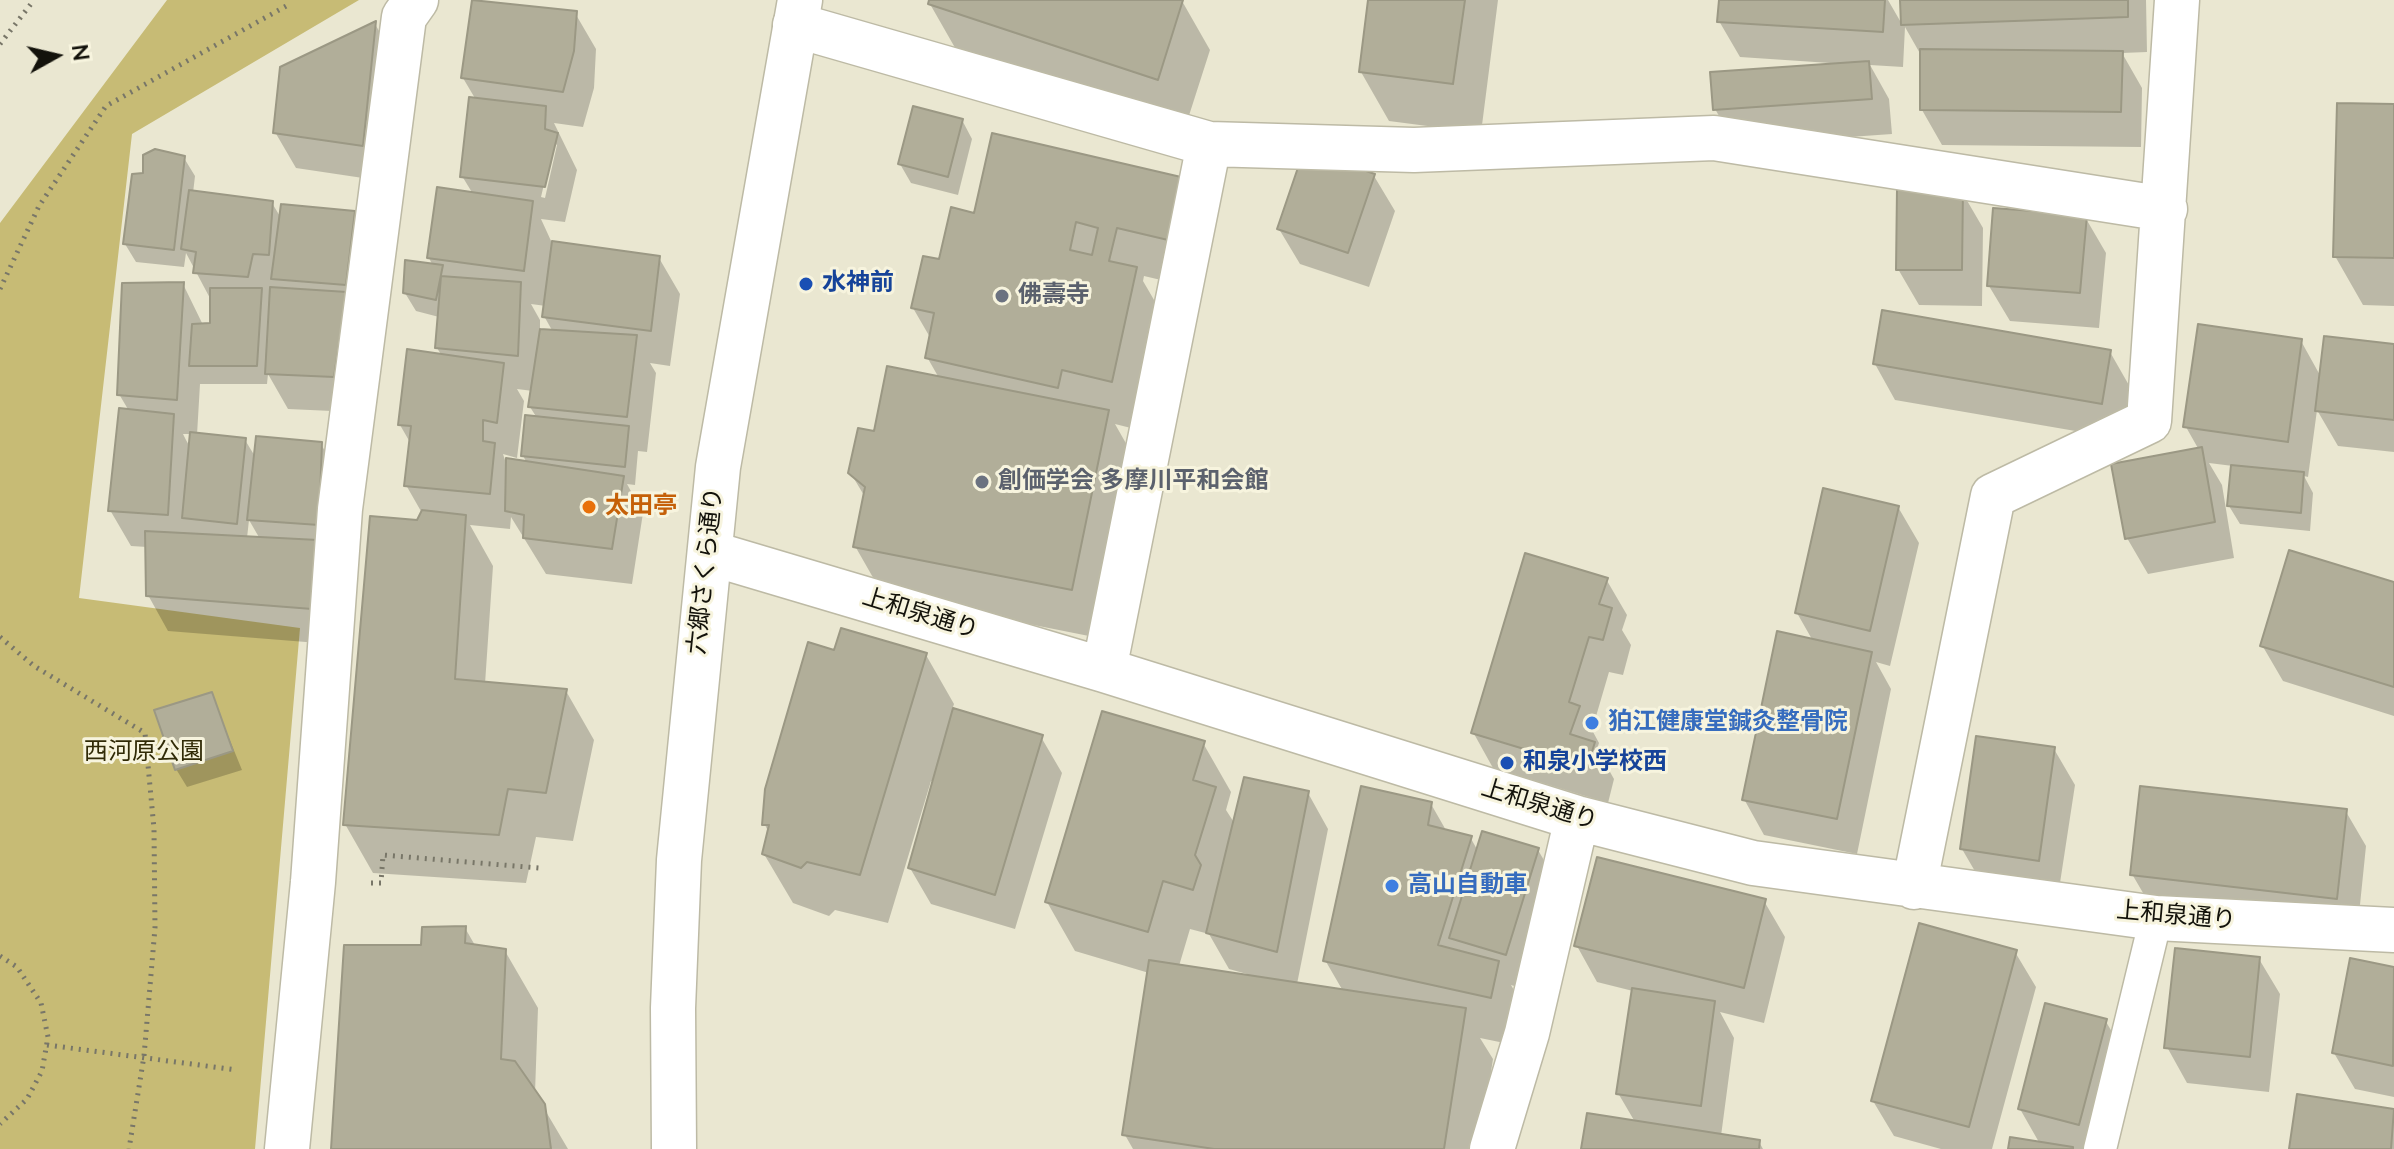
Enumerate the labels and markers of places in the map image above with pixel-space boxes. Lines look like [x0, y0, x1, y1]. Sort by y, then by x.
place label: 水神前 [822, 270, 894, 298]
marker: 水神前 [797, 275, 815, 293]
place label: 佛壽寺 [1018, 282, 1090, 310]
marker: 佛壽寺 [993, 287, 1011, 305]
place label: 創価学会 多摩川平和会館 [998, 468, 1268, 496]
marker: 創価学会 多摩川平和会館 [973, 473, 991, 491]
place label: 太田亭 [605, 493, 677, 521]
marker: 太田亭 [580, 498, 598, 516]
place label: 狛江健康堂鍼灸整骨院 [1608, 709, 1848, 737]
marker: 狛江健康堂鍼灸整骨院 [1583, 714, 1601, 732]
place label: 和泉小学校西 [1523, 749, 1667, 777]
marker: 和泉小学校西 [1498, 754, 1516, 772]
place label: 高山自動車 [1408, 872, 1528, 900]
marker: 高山自動車 [1383, 877, 1401, 895]

